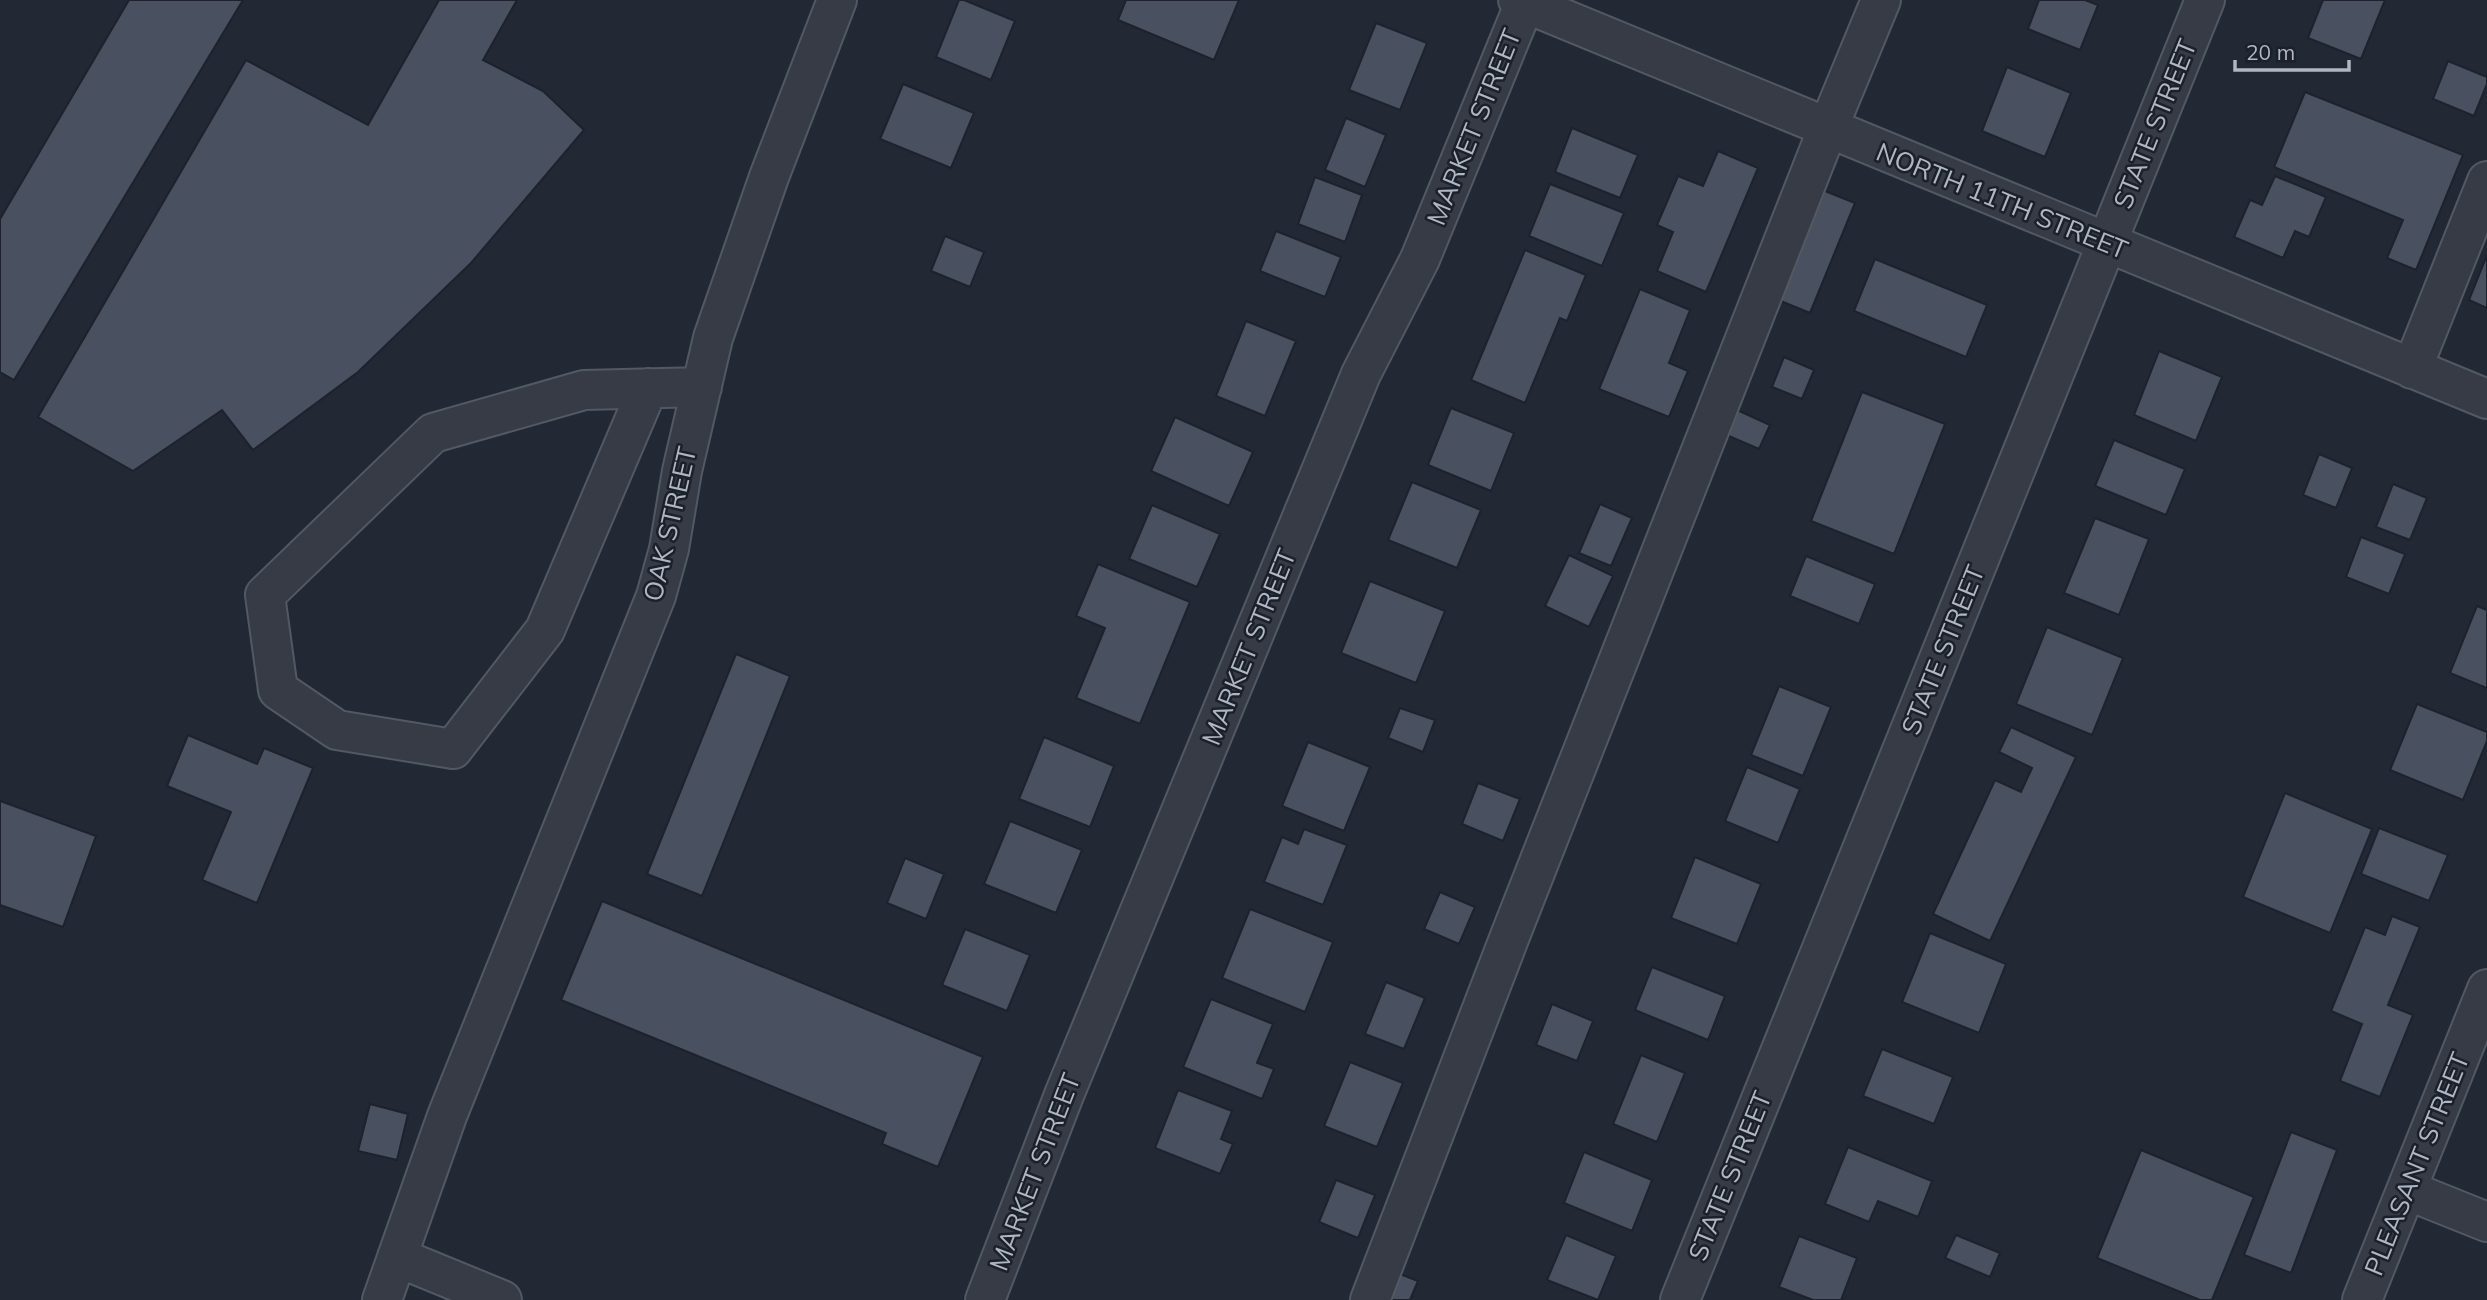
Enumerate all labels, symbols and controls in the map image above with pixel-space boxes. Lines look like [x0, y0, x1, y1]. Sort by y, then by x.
street label: MARKET STREET [1419, 24, 1528, 230]
scale bar [2235, 28, 2349, 72]
street label: STATE STREET [2106, 34, 2204, 213]
text: 20 m [2246, 39, 2295, 65]
street label: NORTH 11TH STREET [1872, 135, 2133, 266]
street label: OAK STREET [636, 443, 703, 604]
street label: MARKET STREET [1194, 544, 1303, 750]
street label: STATE STREET [1894, 560, 1992, 739]
street label: PLEASANT STREET [2357, 1047, 2476, 1280]
street label: MARKET STREET [982, 1068, 1087, 1275]
street label: STATE STREET [1681, 1086, 1779, 1265]

